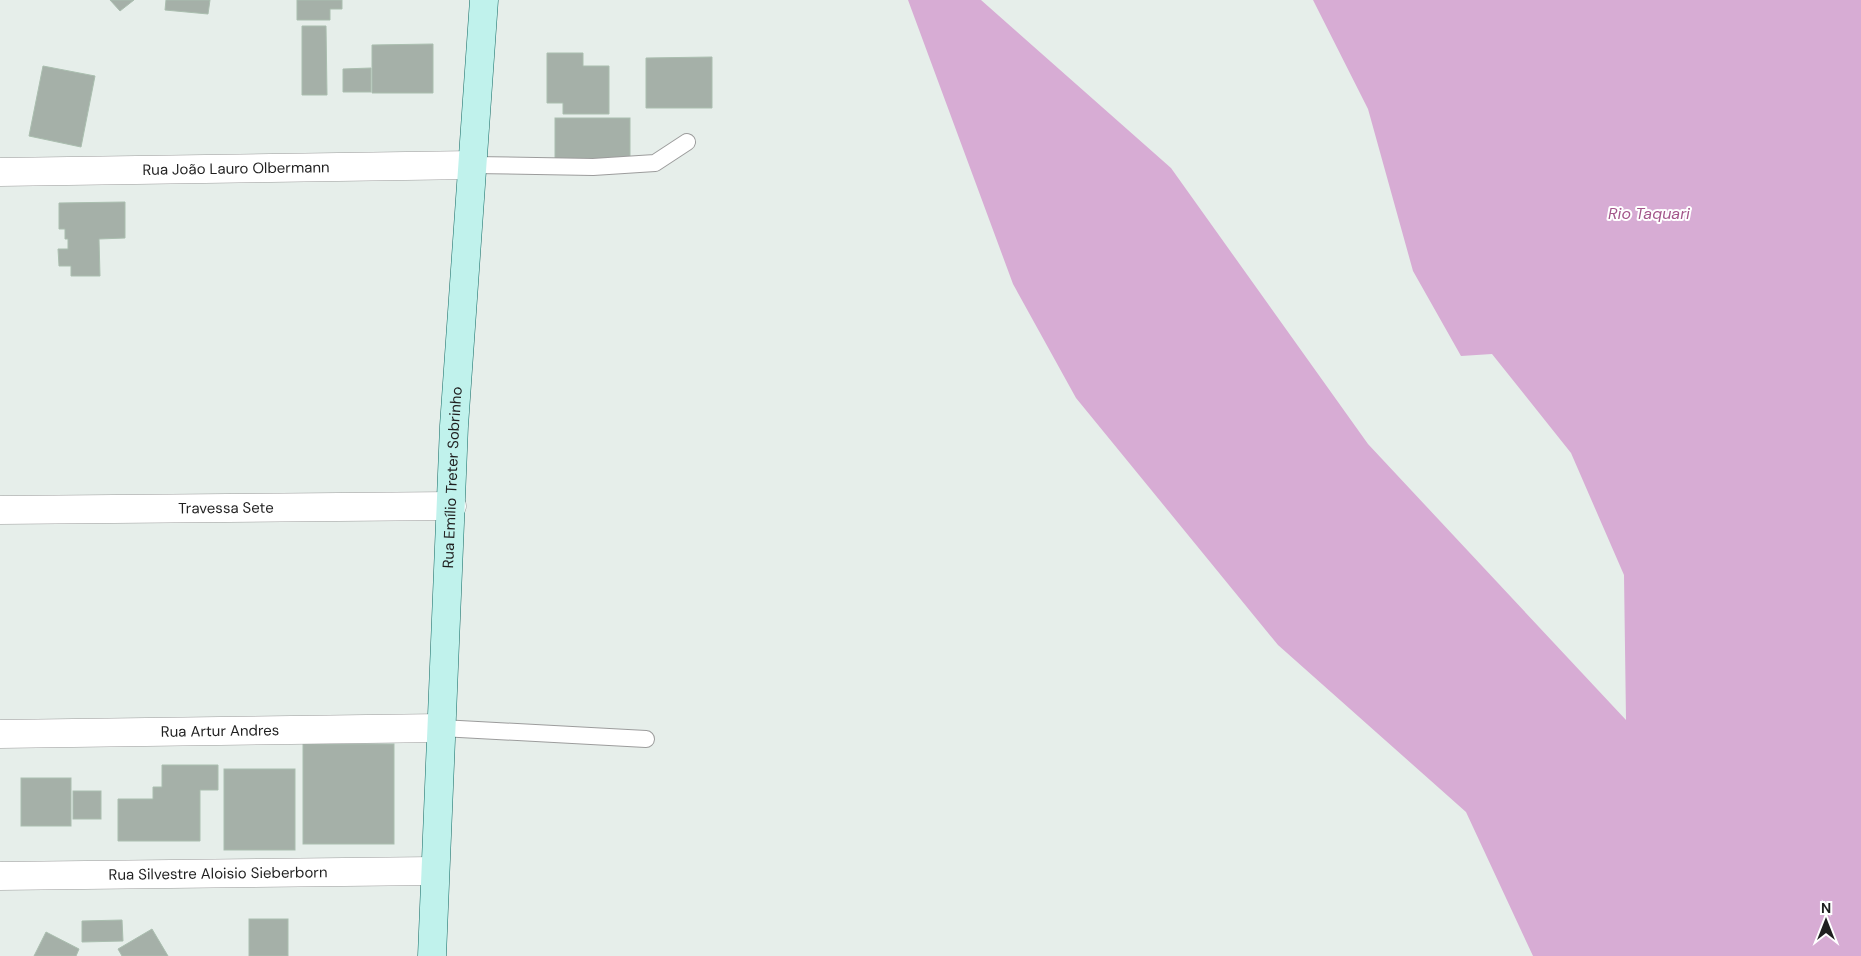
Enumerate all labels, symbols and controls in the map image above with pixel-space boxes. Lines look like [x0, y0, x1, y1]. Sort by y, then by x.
street label: Rua João Lauro Olbermann [142, 157, 330, 180]
water label: Rio Taquari [1608, 203, 1691, 224]
street label: Rua Emílio Treter Sobrinho [438, 386, 467, 569]
street label: Travessa Sete [178, 498, 274, 518]
street label: Rua Artur Andres [161, 720, 279, 742]
street label: Rua Silvestre Aloisio Sieberborn [108, 862, 328, 885]
north arrow [1801, 896, 1851, 946]
text: N [1821, 899, 1831, 917]

